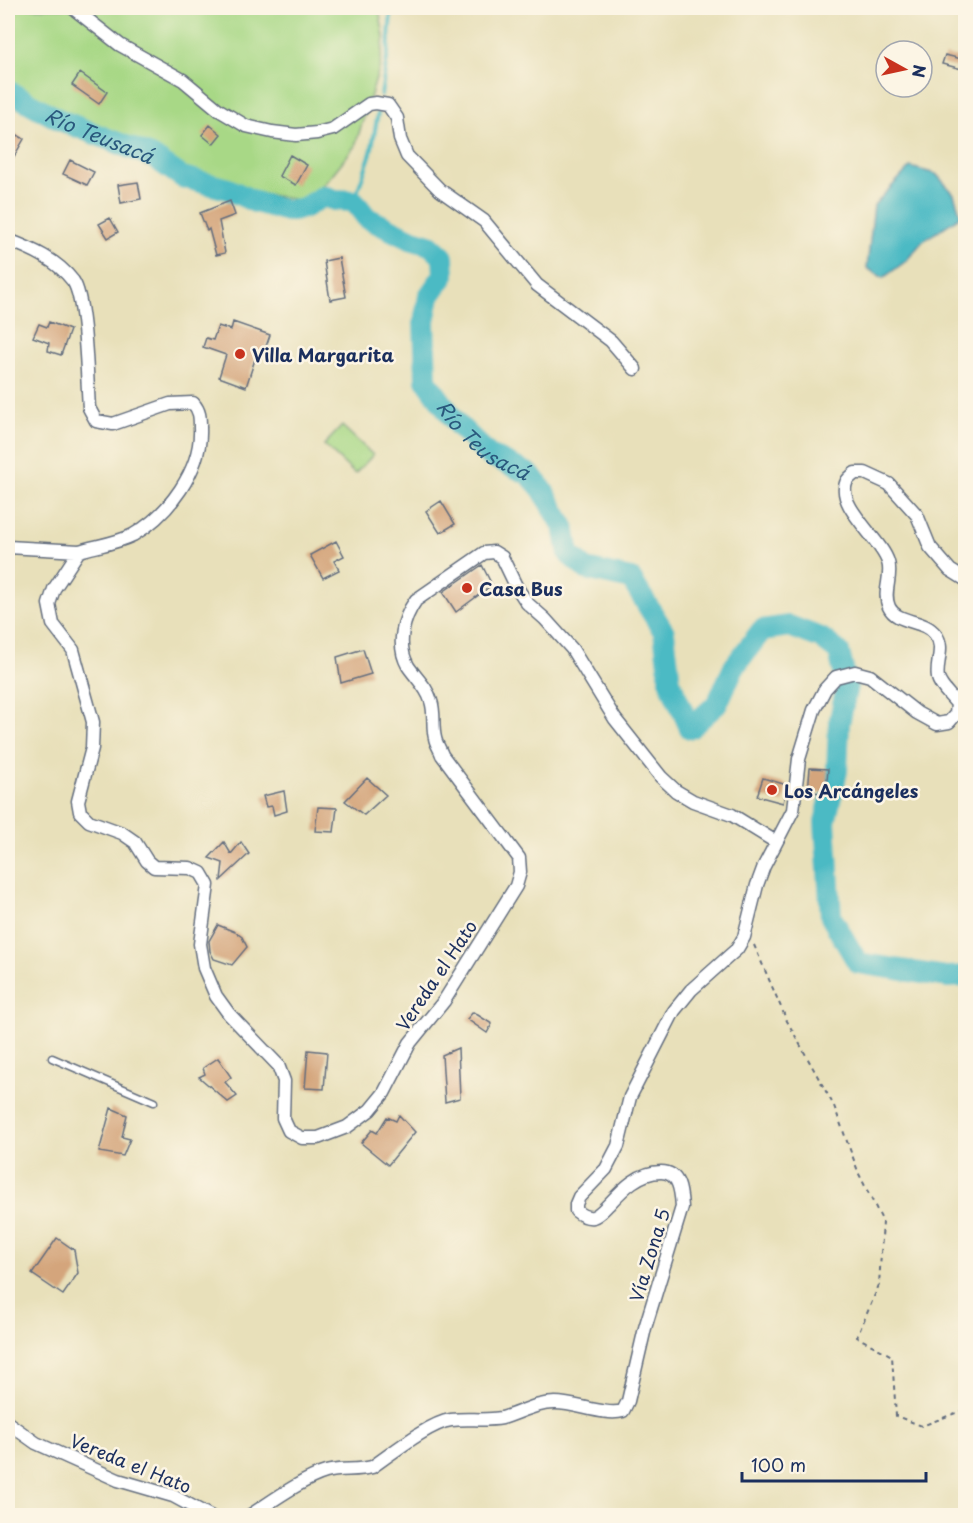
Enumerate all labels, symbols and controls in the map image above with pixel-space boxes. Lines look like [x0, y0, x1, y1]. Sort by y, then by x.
north arrow [874, 39, 934, 99]
text: N [907, 63, 933, 79]
water label: Río Teusacá [40, 100, 160, 171]
place label: Villa Margarita [252, 341, 394, 368]
marker: Villa Margarita [233, 347, 247, 361]
water label: Río Teusacá [430, 394, 536, 488]
place label: Casa Bus [479, 575, 563, 602]
marker: Casa Bus [460, 581, 474, 595]
place label: Los Arcángeles [784, 777, 919, 804]
marker: Los Arcángeles [765, 783, 779, 797]
street label: Vereda el Hato [389, 914, 483, 1036]
street label: Vía Zona 5 [622, 1205, 676, 1305]
street label: Vereda el Hato [66, 1426, 196, 1500]
scale bar [742, 1445, 926, 1483]
text: 100 m [751, 1451, 806, 1478]

